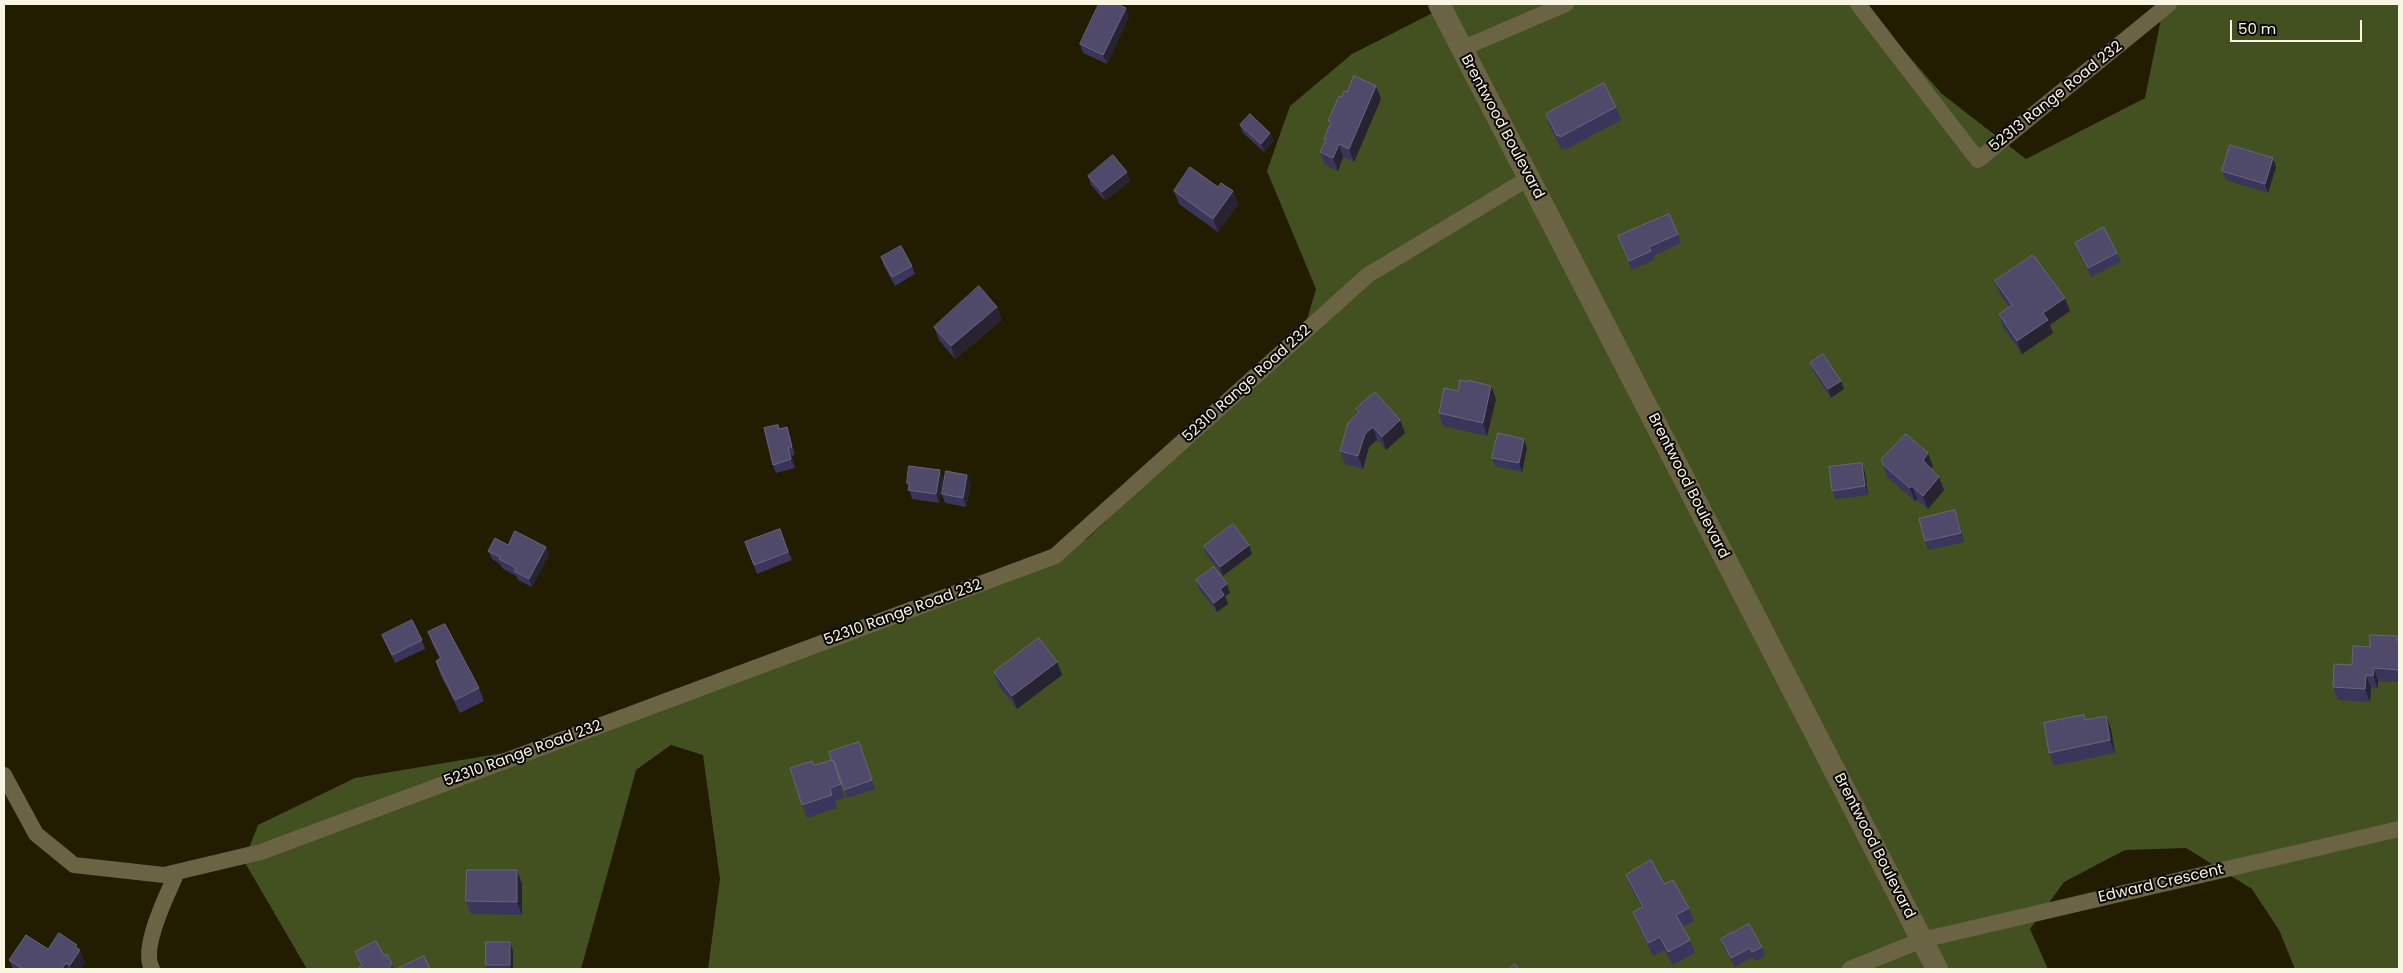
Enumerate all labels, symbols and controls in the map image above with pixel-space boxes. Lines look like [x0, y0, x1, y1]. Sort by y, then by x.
scale bar [2233, 10, 2366, 42]
text: 50 m [2238, 18, 2276, 39]
street label: 52313 Range Road 232 [1986, 38, 2126, 156]
street label: Brentwood Boulevard [1456, 52, 1548, 202]
street label: 52310 Range Road 232 [1179, 322, 1315, 446]
street label: Brentwood Boulevard [1644, 410, 1732, 562]
street label: 52310 Range Road 232 [822, 576, 984, 650]
street label: 52310 Range Road 232 [442, 717, 604, 791]
street label: Brentwood Boulevard [1830, 770, 1918, 922]
street label: Edward Crescent [2097, 861, 2225, 907]

